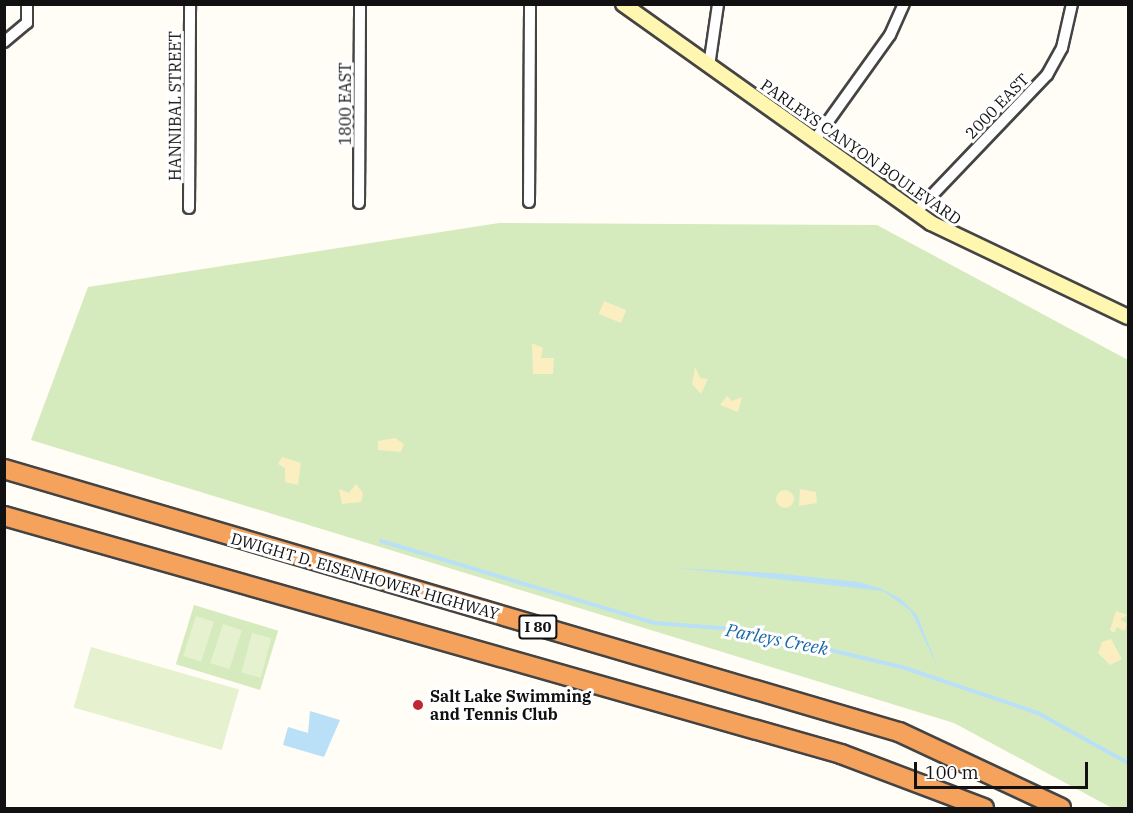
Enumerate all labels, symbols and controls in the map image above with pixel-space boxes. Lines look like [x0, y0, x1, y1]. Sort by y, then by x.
street label: HANNIBAL STREET [165, 31, 185, 181]
street label: 1800 EAST [335, 63, 355, 145]
street label: 2000 EAST [961, 69, 1033, 143]
street label: PARLEYS CANYON BOULEVARD [757, 75, 965, 229]
street label: DWIGHT D. EISENHOWER HIGHWAY [229, 528, 501, 624]
road number: I 80 [517, 615, 559, 639]
water label: Parleys Creek [724, 620, 830, 660]
place label: Salt Lake Swimming and Tennis Club [430, 686, 591, 724]
marker: Salt Lake Swimming and Tennis Club [411, 698, 425, 712]
scale bar [917, 750, 1091, 788]
text: 100 m [925, 761, 979, 784]

